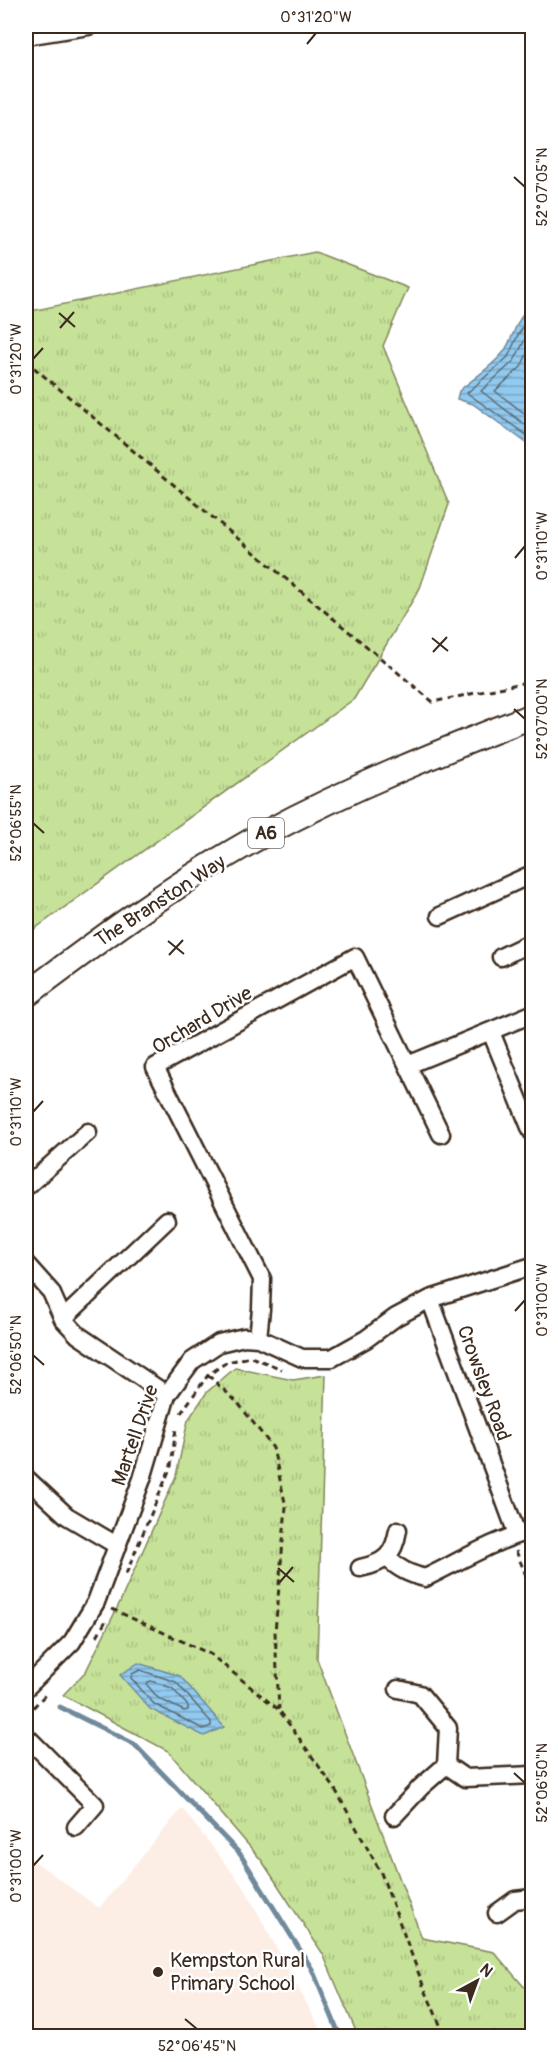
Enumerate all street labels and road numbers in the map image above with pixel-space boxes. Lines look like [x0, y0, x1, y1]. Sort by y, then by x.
road number: A6 [248, 818, 284, 848]
street label: The Branston Way [90, 849, 230, 953]
street label: Orchard Drive [147, 980, 257, 1060]
street label: Crowsley Road [452, 1322, 516, 1444]
street label: Martell Drive [106, 1381, 164, 1489]

